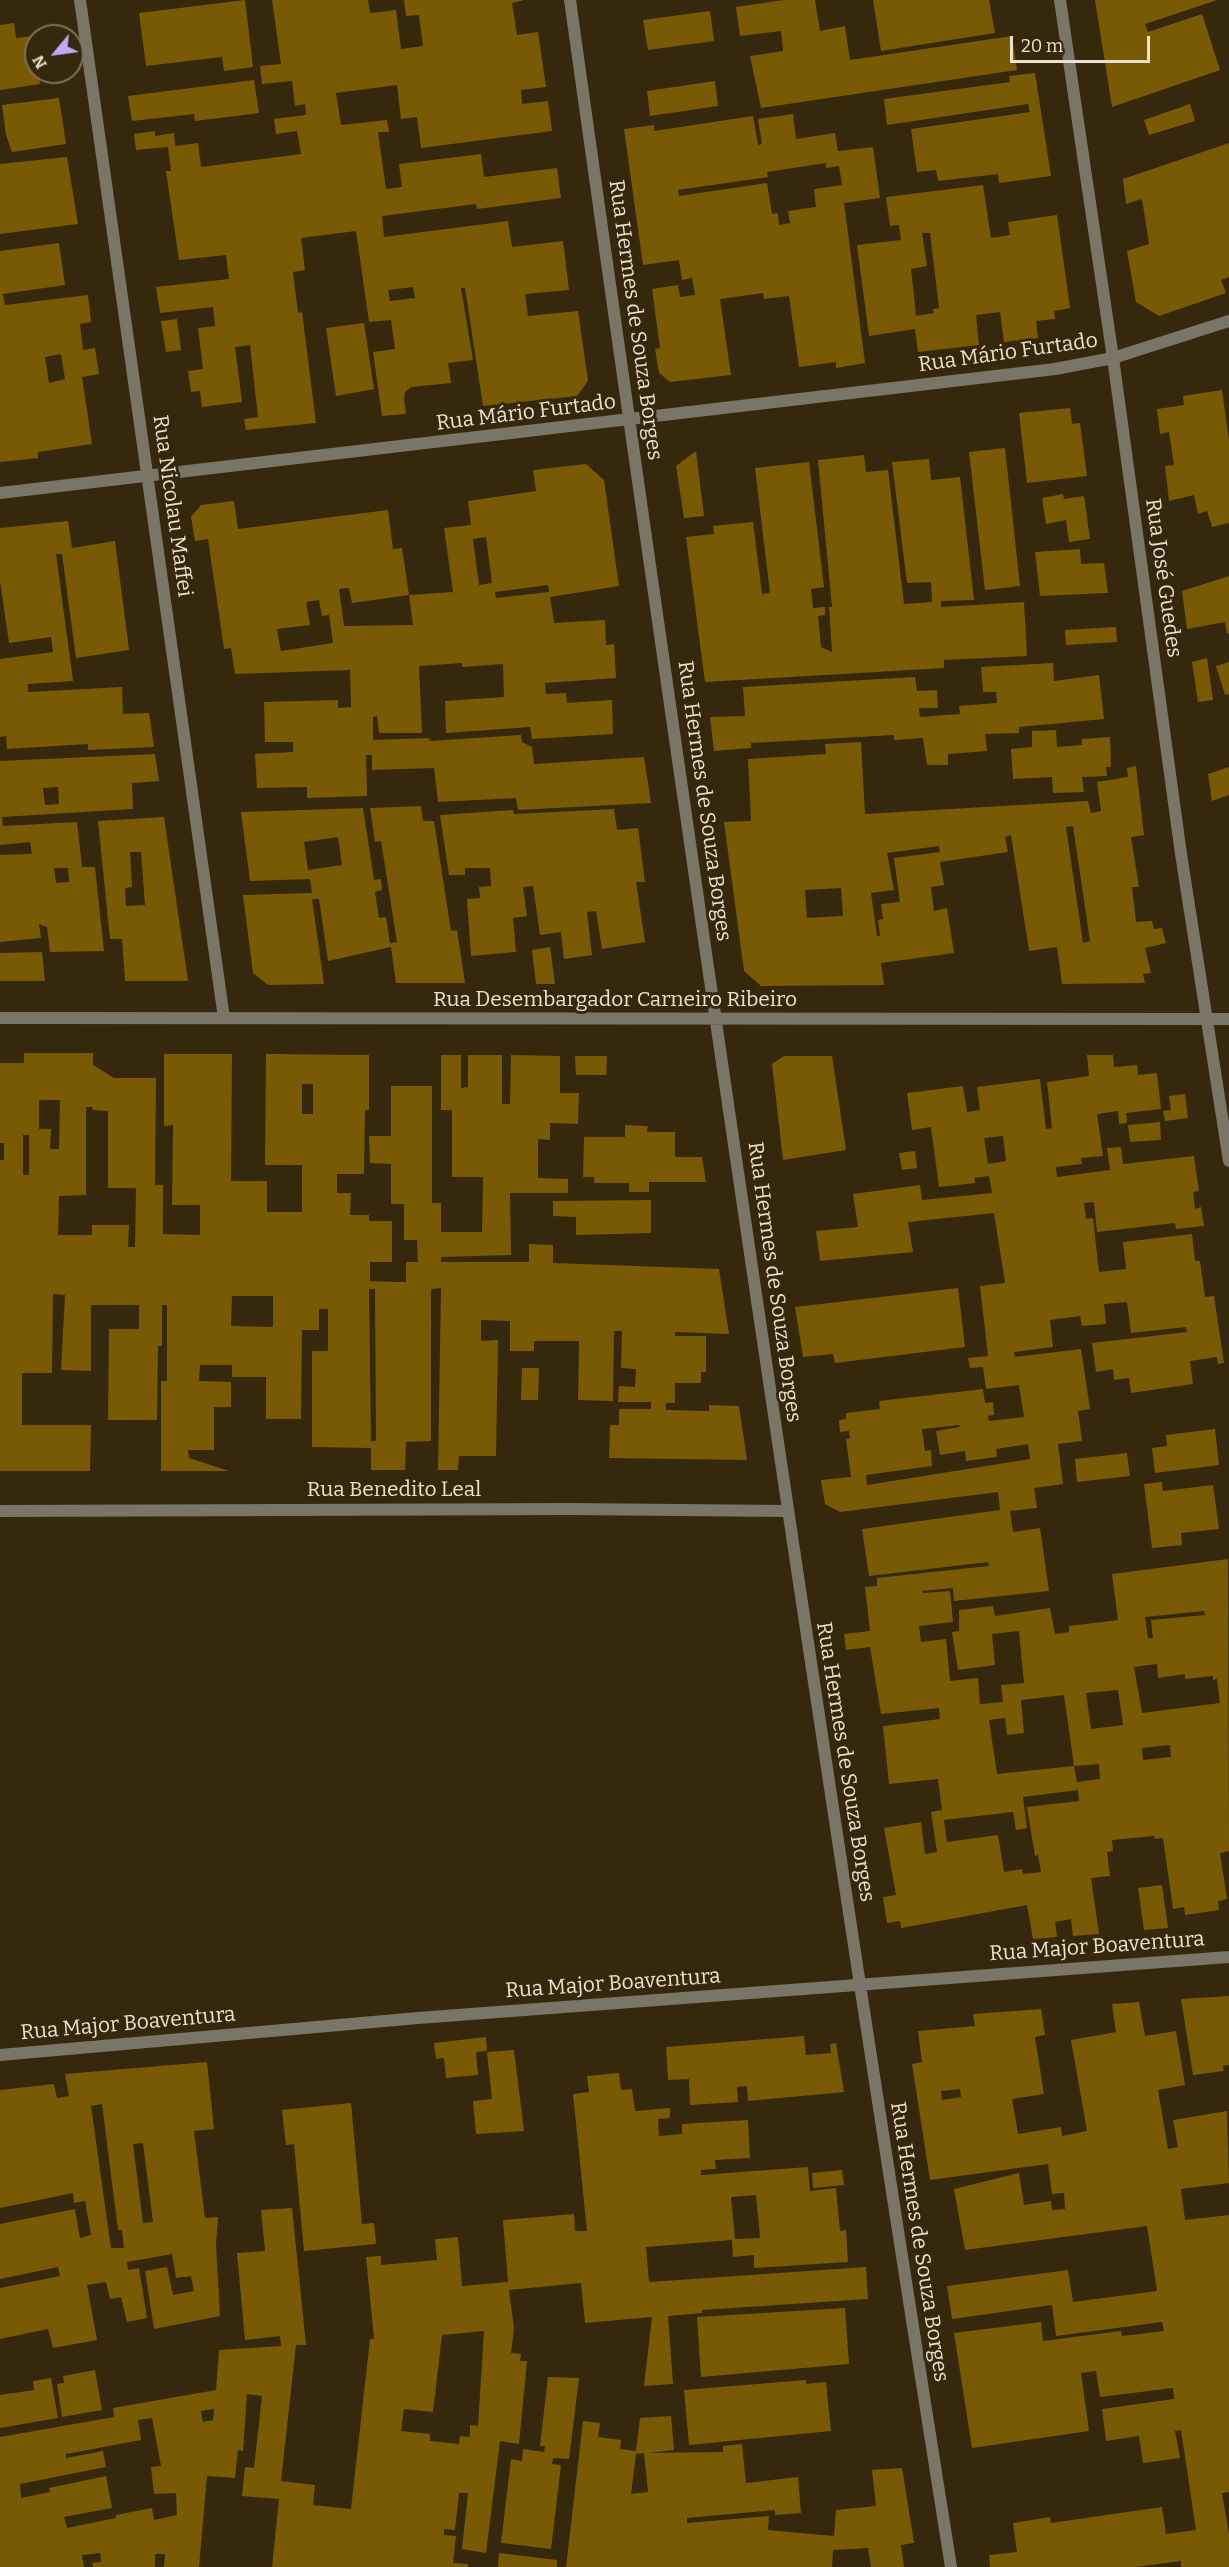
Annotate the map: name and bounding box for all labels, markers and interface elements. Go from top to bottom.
north arrow [24,24,84,84]
scale bar [1013,24,1152,62]
text: 20 m [1021,35,1063,57]
text: N [28,52,51,72]
street label: Rua Hermes de Souza Borges [603,178,667,462]
street label: Rua Mário Furtado [917,328,1099,378]
street label: Rua Mário Furtado [435,389,617,437]
street label: Rua Nicolau Maffei [147,413,197,599]
street label: Rua José Guedes [1139,497,1187,659]
street label: Rua Hermes de Souza Borges [672,659,736,943]
street label: Rua Desembargador Carneiro Ribeiro [433,987,797,1013]
street label: Rua Hermes de Souza Borges [742,1140,806,1424]
street label: Rua Benedito Leal [307,1477,481,1503]
street label: Rua Hermes de Souza Borges [810,1620,880,1904]
street label: Rua Major Boaventura [988,1927,1206,1967]
street label: Rua Major Boaventura [504,1964,722,2004]
street label: Rua Major Boaventura [19,2002,237,2046]
street label: Rua Hermes de Souza Borges [884,2100,954,2384]

